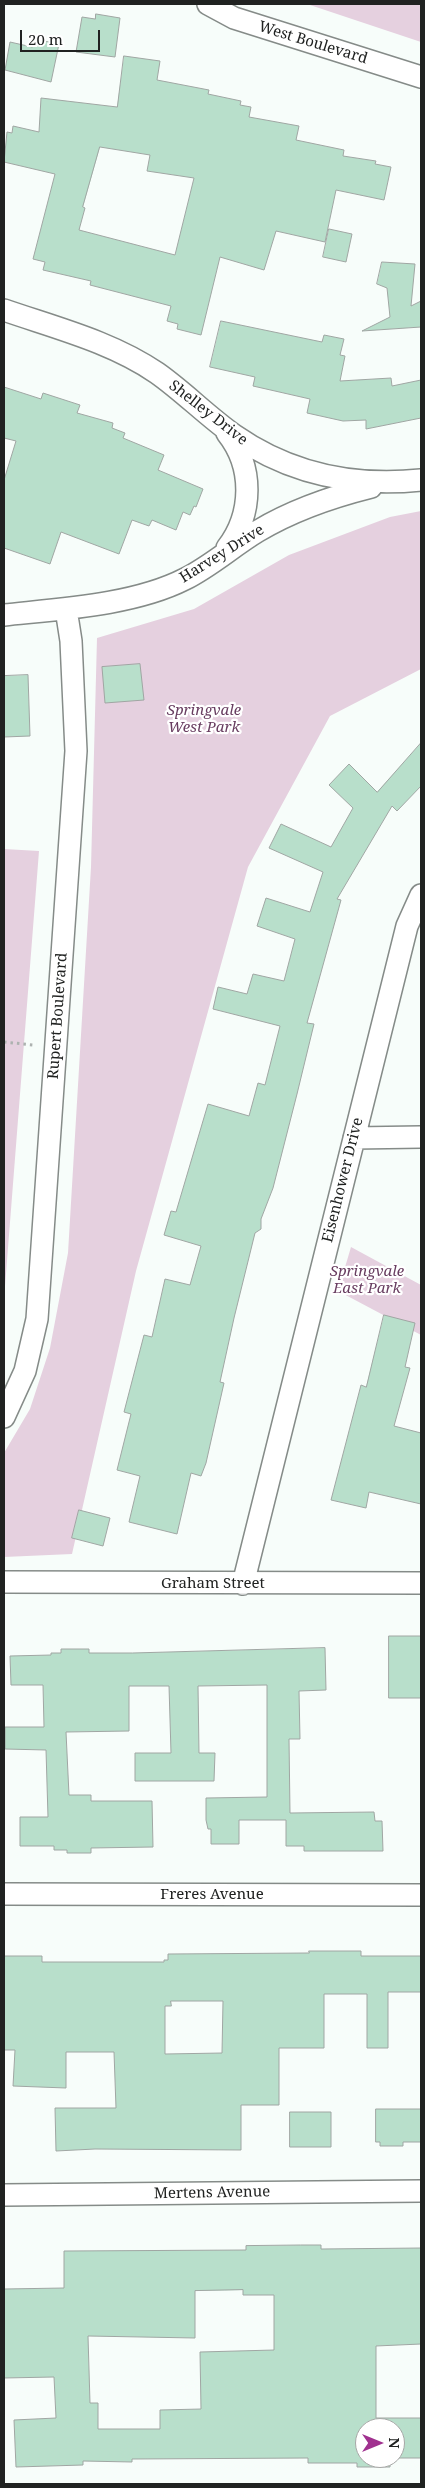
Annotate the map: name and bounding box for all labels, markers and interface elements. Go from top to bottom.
street label: West Boulevard [256,18,370,68]
scale bar [22,20,102,52]
text: 20 m [28,29,63,49]
street label: Shelley Drive [165,377,251,449]
street label: Harvey Drive [177,521,267,587]
park label: Springvale West Park [167,702,241,737]
street label: Rupert Boulevard [45,952,71,1080]
street label: Eisenhower Drive [319,1116,367,1244]
park label: Springvale East Park [330,1263,404,1298]
street label: Graham Street [161,1575,265,1593]
street label: Freres Avenue [160,1886,264,1904]
street label: Mertens Avenue [154,2183,270,2203]
north arrow [355,2418,405,2468]
text: N [385,2437,404,2449]

